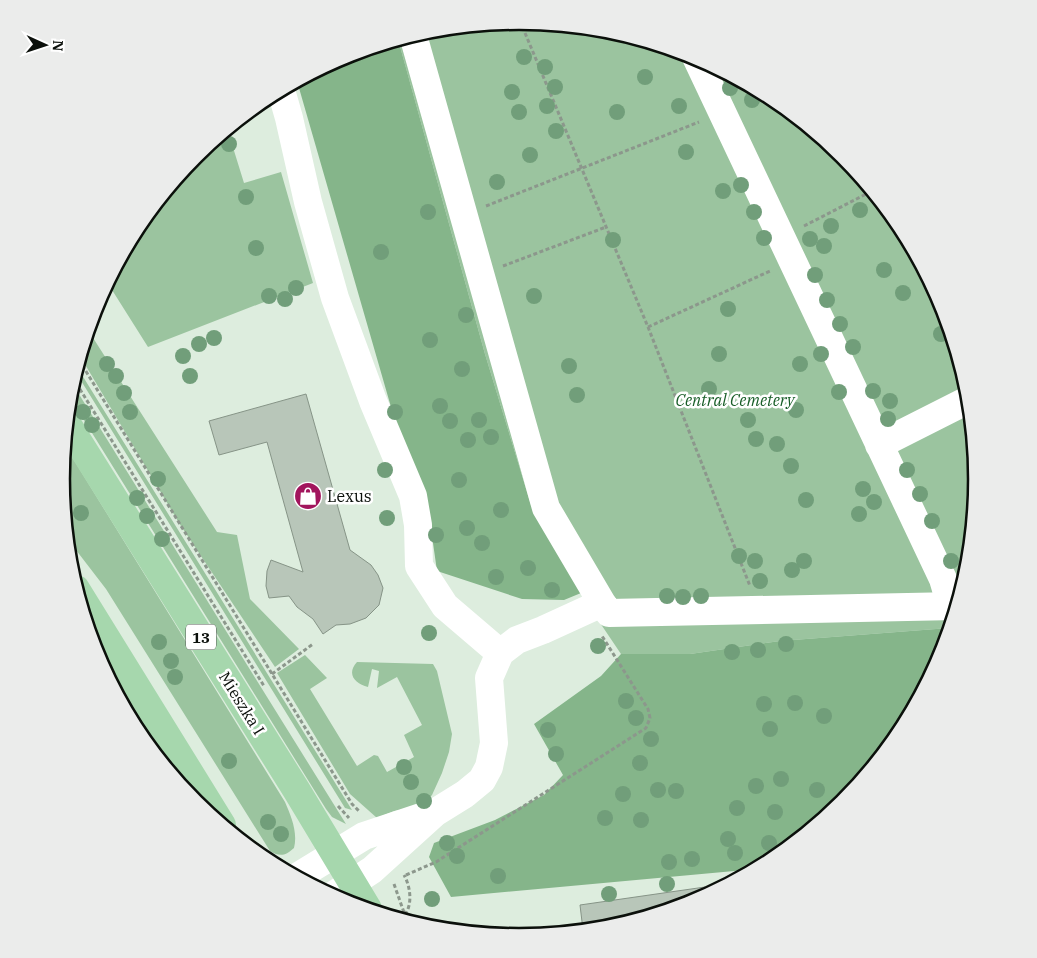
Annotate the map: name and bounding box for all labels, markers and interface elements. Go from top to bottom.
north arrow [20,20,70,70]
text: N [49,40,67,52]
park label: Central Cemetery [676,390,796,410]
shop icon: Lexus [293,481,323,511]
place label: Lexus [327,486,372,506]
road number: 13 [186,624,216,650]
street label: Mieszka I [215,668,269,738]

